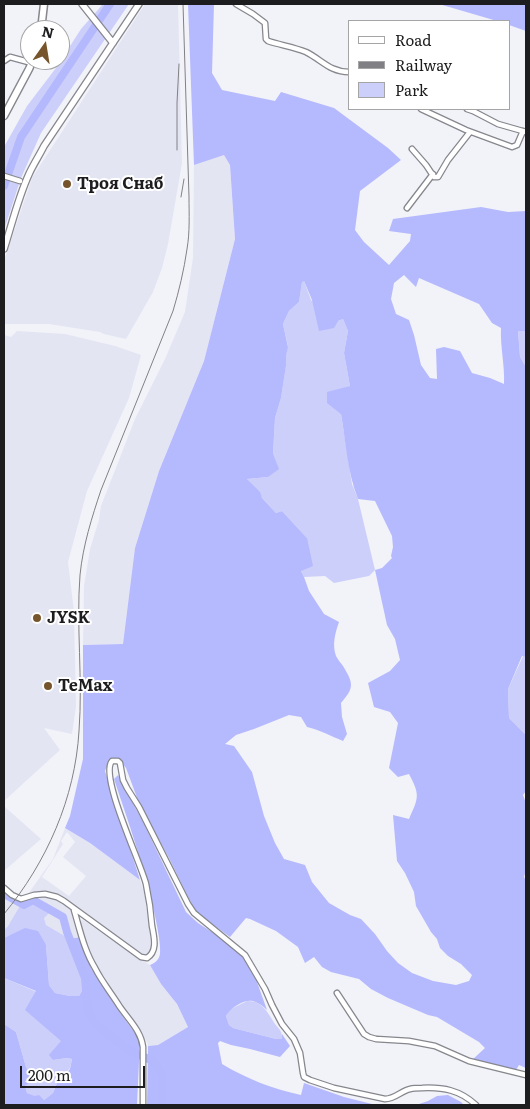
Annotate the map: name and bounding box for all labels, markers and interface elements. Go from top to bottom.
north arrow [20,20,70,70]
text: N [40,20,56,42]
legend [348,20,510,110]
text: Road [395,28,431,51]
text: Railway [395,53,452,76]
text: Park [395,78,428,101]
place label: Троя Снаб [77,174,163,194]
marker: Троя Снаб [61,178,73,190]
place label: JYSK [47,608,90,628]
marker: JYSK [31,612,43,624]
place label: ТеМах [58,676,112,696]
marker: ТеМах [42,680,54,692]
scale bar [22,1056,148,1088]
text: 200 m [28,1063,71,1086]

